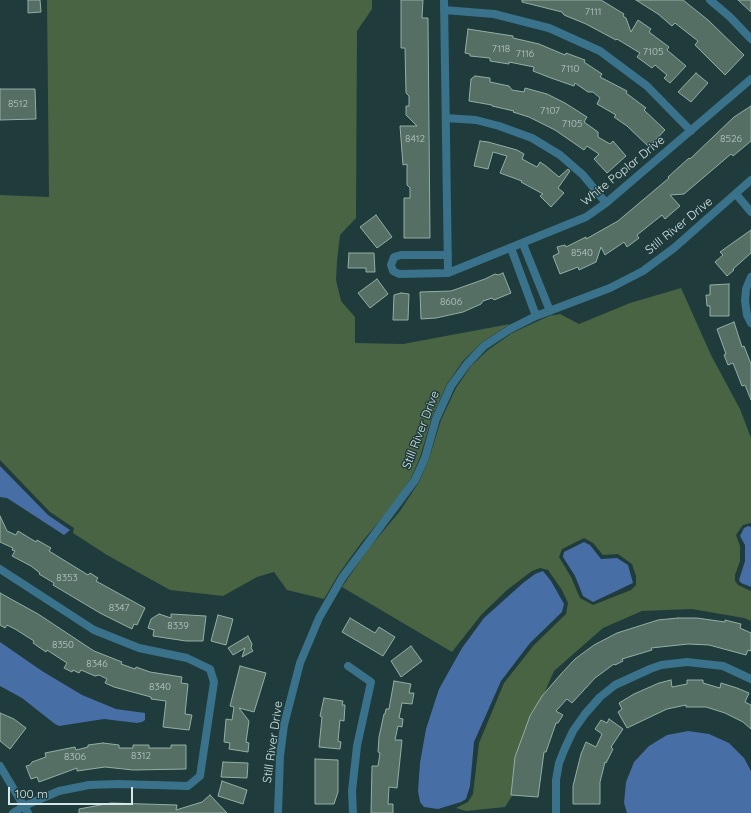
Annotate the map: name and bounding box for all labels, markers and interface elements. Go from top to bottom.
house number: 7111 [585,6,601,18]
house number: 7118 [492,43,510,55]
house number: 7105 [643,46,663,58]
house number: 7116 [516,48,534,60]
house number: 7110 [561,63,579,75]
house number: 8512 [8,98,28,110]
house number: 7107 [540,105,560,117]
house number: 7105 [562,118,582,130]
house number: 8412 [405,133,425,145]
street label: White Poplar Drive [578,133,668,209]
house number: 8526 [720,133,742,145]
street label: Still River Drive [642,194,716,258]
house number: 8540 [571,247,593,259]
house number: 8606 [440,296,462,308]
street label: Still River Drive [399,389,443,471]
house number: 8353 [56,572,78,584]
house number: 8347 [109,602,129,614]
house number: 8339 [167,620,189,632]
house number: 8350 [52,639,74,651]
house number: 8346 [86,658,108,670]
house number: 8340 [149,681,171,693]
street label: Still River Drive [260,700,286,784]
house number: 8312 [131,750,151,762]
house number: 8306 [64,751,86,763]
scale bar [10,779,135,805]
text: 100 m [15,786,48,801]

